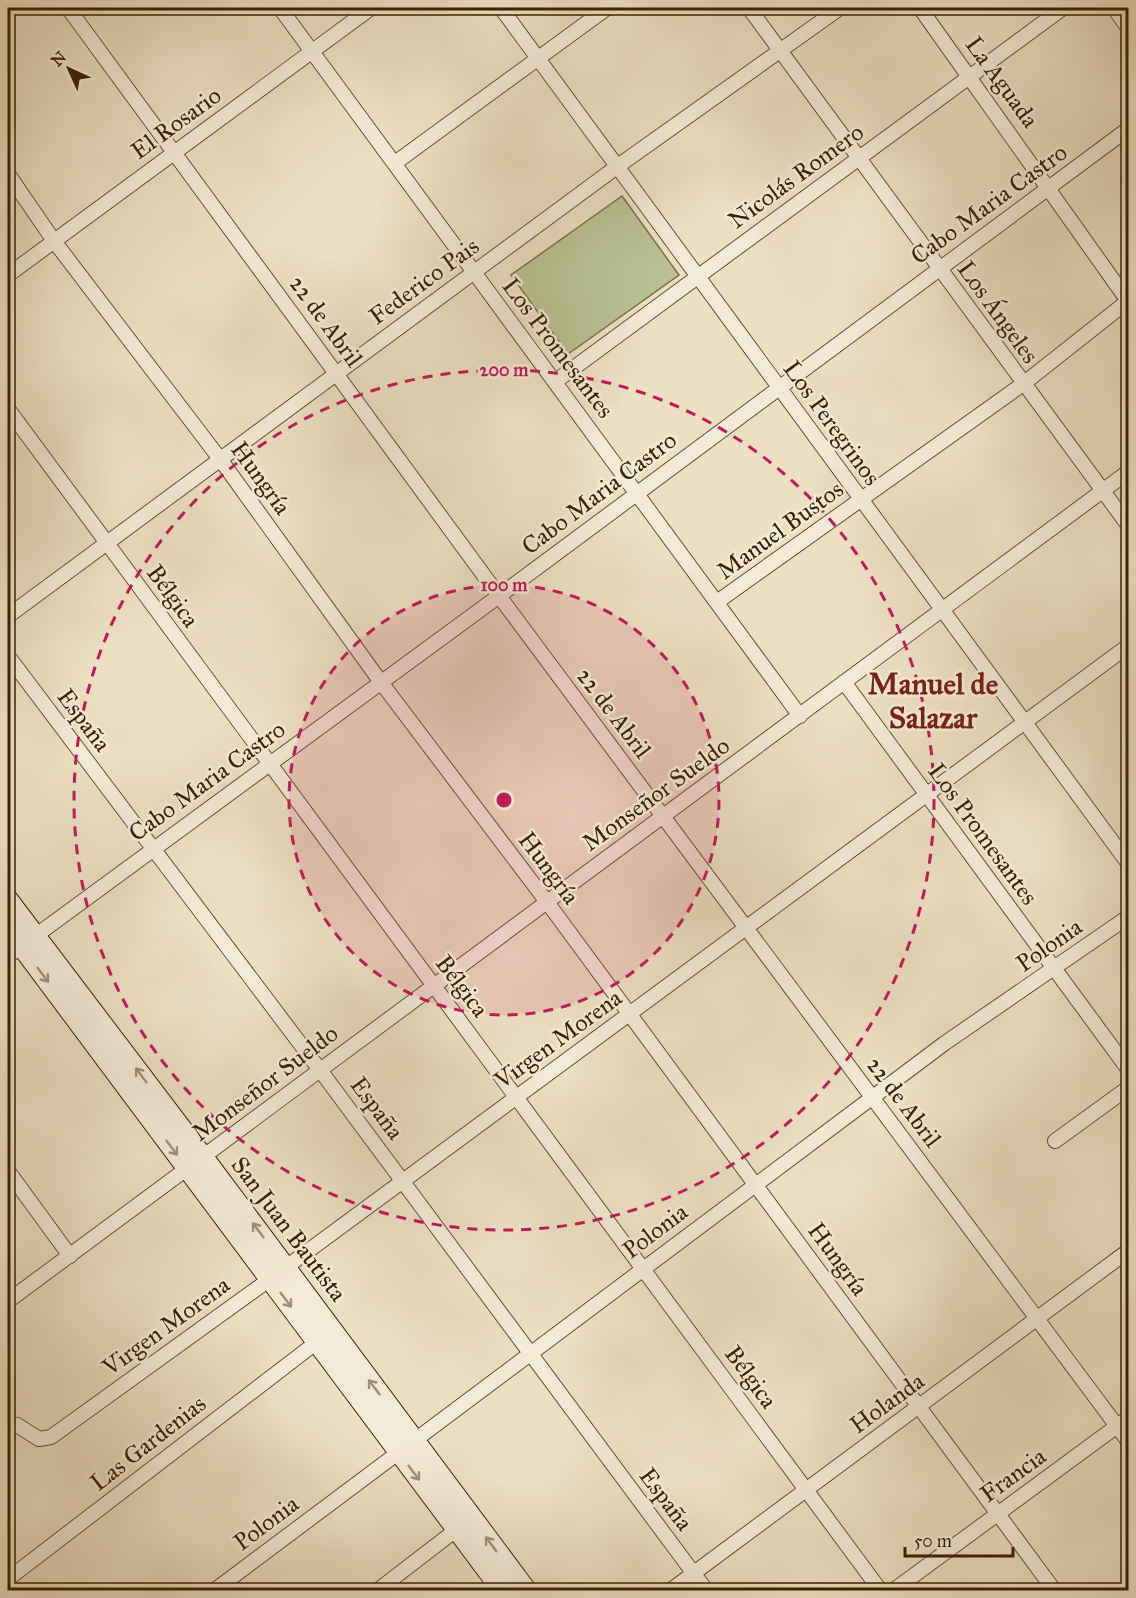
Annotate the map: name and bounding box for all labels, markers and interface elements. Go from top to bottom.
street label: La Aguada [959,30,1046,134]
north arrow [39,39,99,99]
text: N [47,47,71,70]
street label: El Rosario [125,80,227,166]
street label: Nicolás Romero [723,117,869,235]
street label: Cabo Maria Castro [905,137,1073,271]
street label: Federico Pais [363,231,485,331]
street label: Los Ángeles [951,255,1045,369]
street label: 22 de Abril [283,269,370,373]
street label: Los Promesantes [496,272,620,424]
street label: Los Peregrinos [777,355,887,491]
text: 200 m [480,359,529,381]
street label: Cabo Maria Castro [516,425,682,561]
street label: Hungría [224,436,298,521]
street label: Manuel Bustos [711,474,849,586]
street label: Bélgica [140,559,206,634]
text: 100 m [481,574,528,596]
street label: 22 de Abril [570,662,658,765]
district label: Manuel de Salazar [868,666,999,736]
street label: España [51,683,118,758]
street label: Cabo Maria Castro [123,714,291,848]
street label: Monseñor Sueldo [576,730,736,858]
street label: Los Promesantes [922,757,1044,911]
centre of rings [494,790,514,810]
street label: Hungría [512,826,587,911]
street label: Polonia [1010,911,1089,978]
street label: Bélgica [429,949,496,1024]
one-way arrow [36,966,49,982]
street label: Virgen Morena [488,982,628,1096]
street label: Monseñor Sueldo [186,1018,344,1148]
street label: 22 de Abril [860,1051,948,1154]
one-way arrow [134,1067,147,1083]
street label: España [344,1071,411,1146]
one-way arrow [166,1139,179,1155]
street label: San Juan Bautista [225,1151,354,1308]
street label: Polonia [617,1196,694,1265]
street label: Hungría [801,1217,875,1302]
one-way arrow [252,1223,264,1239]
street label: Virgen Morena [96,1269,236,1383]
one-way arrow [279,1291,292,1307]
street label: Bélgica [718,1340,784,1415]
street label: Holanda [844,1366,931,1440]
one-way arrow [368,1379,381,1395]
street label: Las Gardenias [84,1388,212,1498]
street label: Francia [974,1441,1052,1509]
street label: España [633,1462,700,1537]
one-way arrow [408,1464,421,1480]
street label: Polonia [228,1488,305,1557]
scale bar [905,1520,1013,1558]
text: 50 m [914,1530,952,1552]
one-way arrow [484,1536,497,1552]

